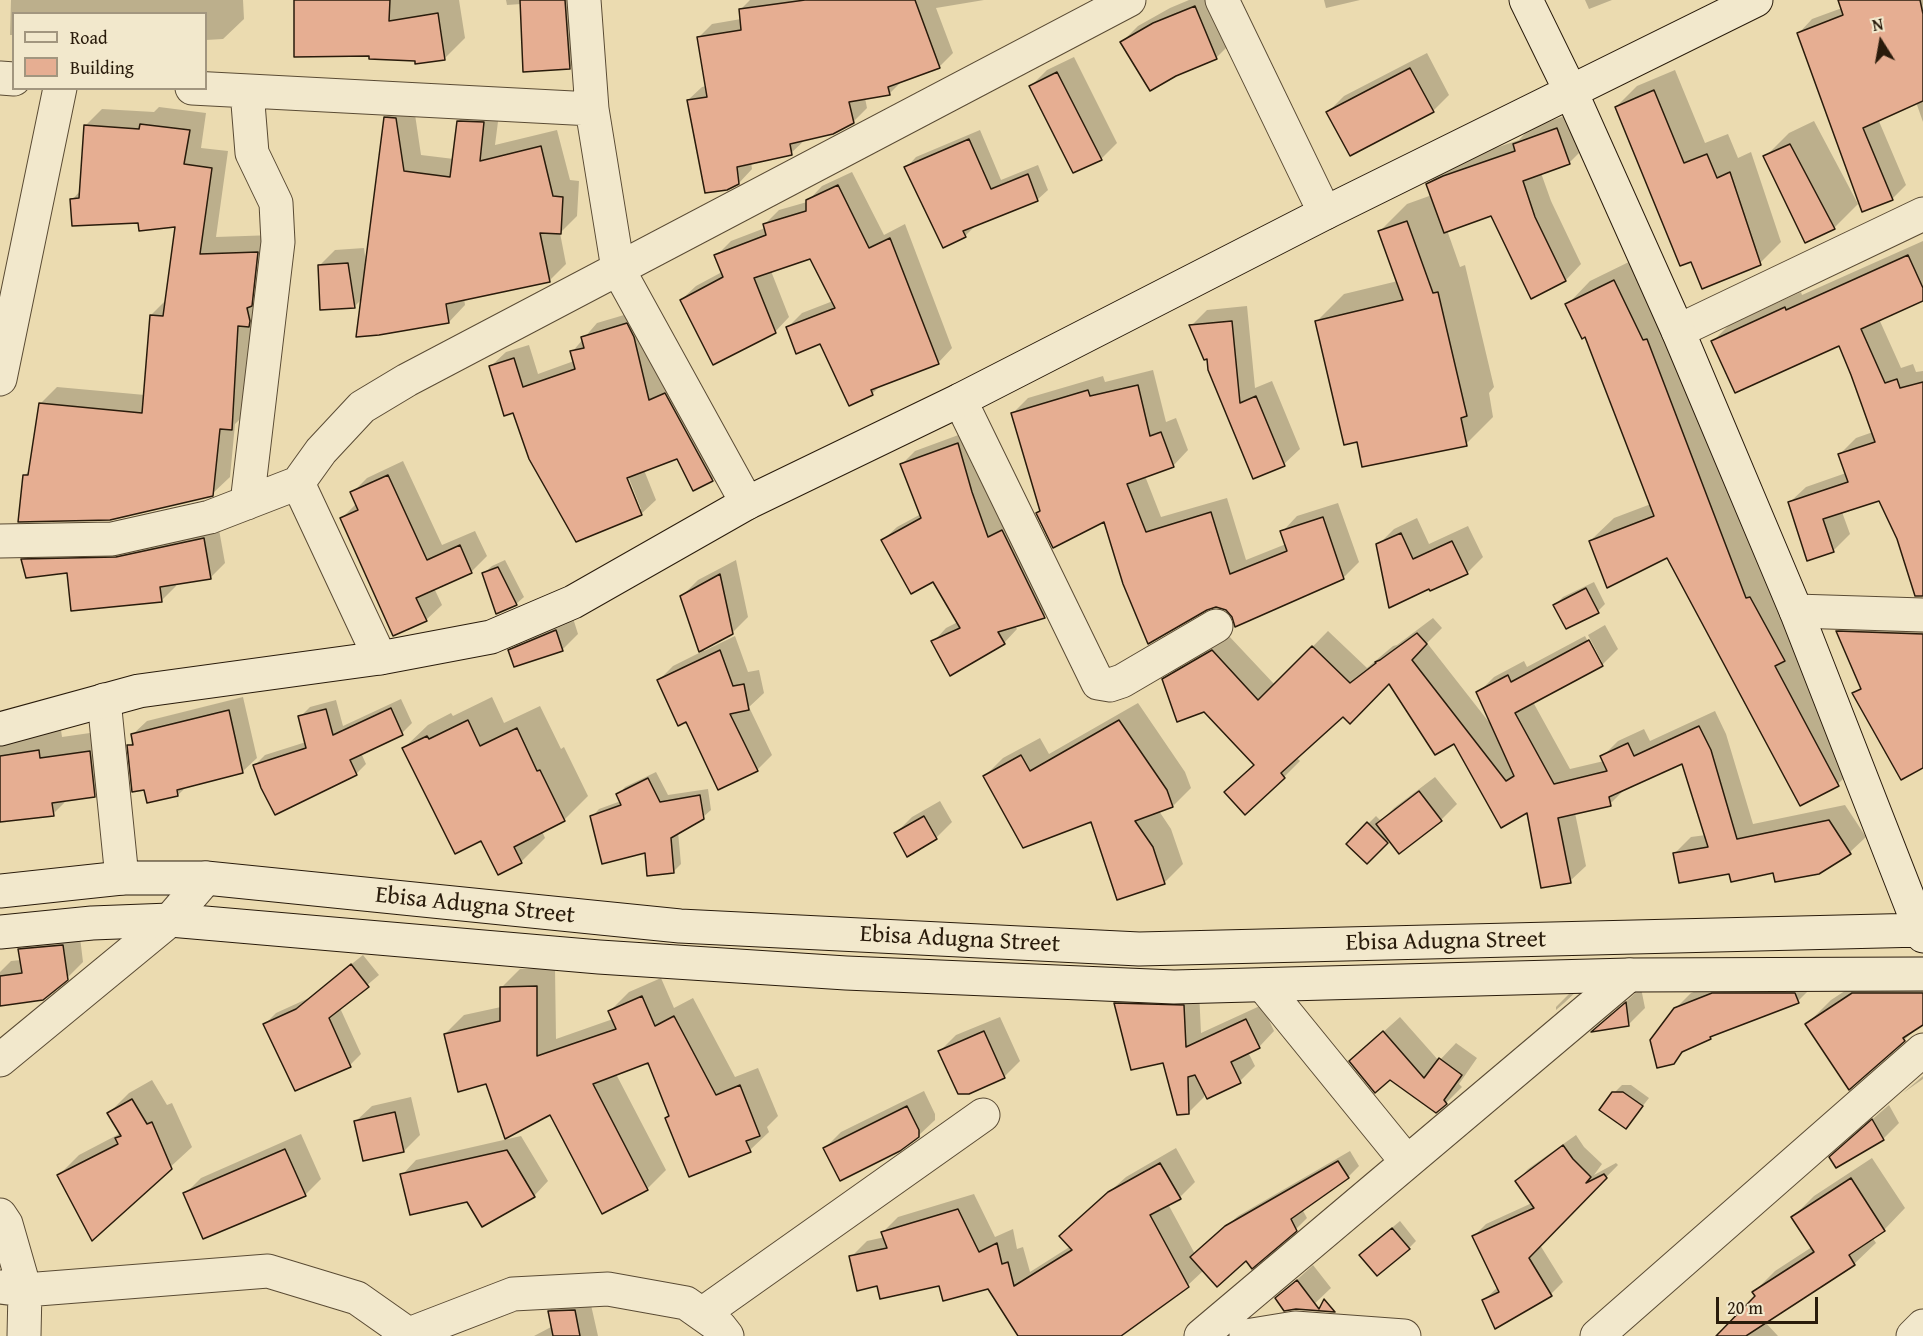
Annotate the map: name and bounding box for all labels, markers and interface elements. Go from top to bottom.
legend [12,12,207,90]
north arrow [1851,12,1911,72]
text: N [1870,12,1885,37]
text: Road [70,24,108,51]
text: Building [70,54,134,81]
street label: Ebisa Adugna Street [374,881,576,931]
street label: Ebisa Adugna Street [859,920,1061,960]
street label: Ebisa Adugna Street [1345,926,1547,958]
scale bar [1719,1285,1821,1323]
text: 20 m [1727,1294,1763,1321]

